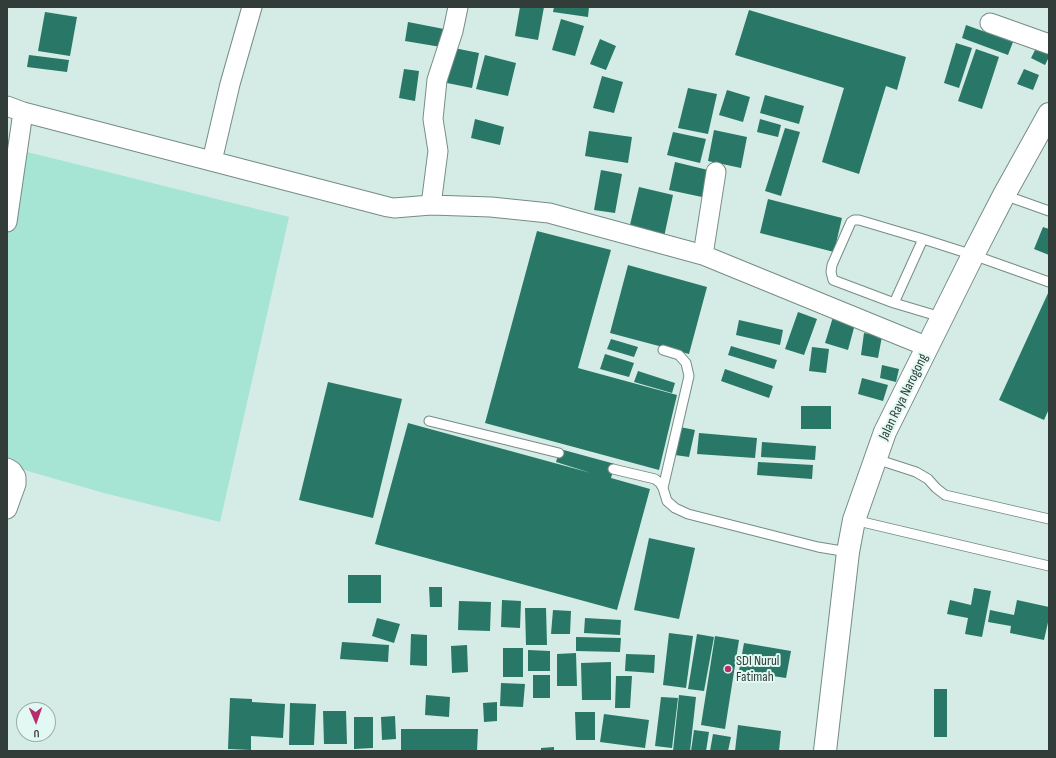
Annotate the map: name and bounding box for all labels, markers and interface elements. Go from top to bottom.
street label: Jalan Raya Narogong [876,351,932,443]
place label: SDI Nurul Fatimah [736,653,779,686]
marker: SDI Nurul Fatimah [723,664,733,674]
north arrow [16,702,56,742]
text: U [33,727,40,740]

